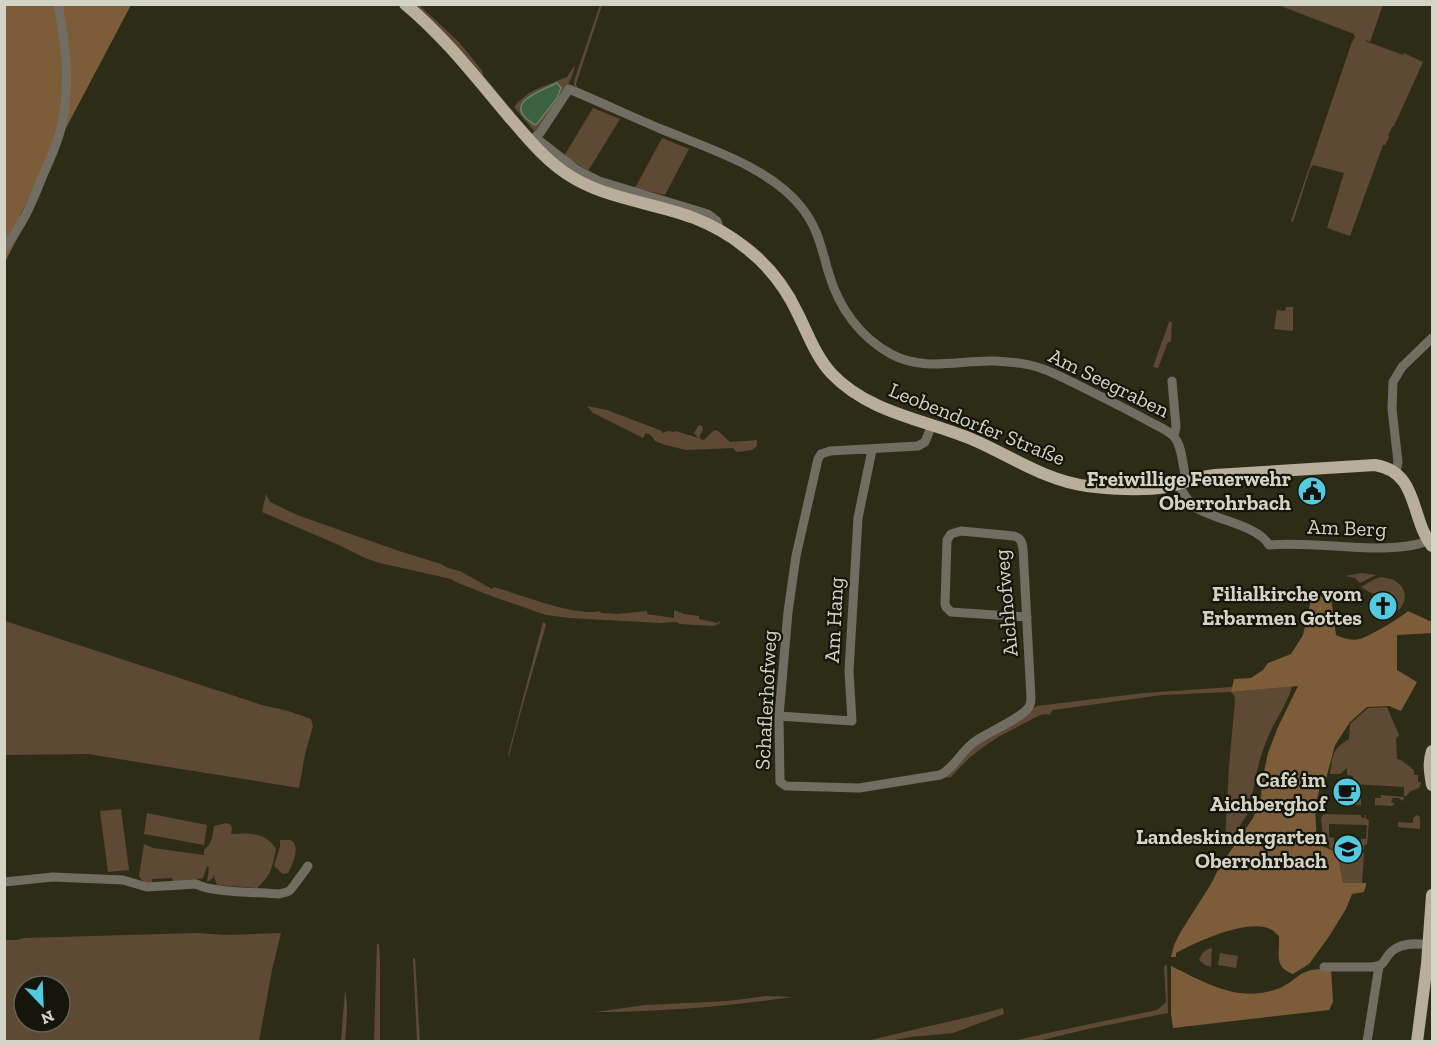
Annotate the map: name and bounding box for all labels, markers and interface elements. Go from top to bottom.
street label: Am Seegraben [1045,343,1174,423]
street label: Leobendorfer Straße [886,377,1069,470]
place label: Freiwillige Feuerwehr Oberrohrbach [1086,466,1291,515]
public building icon: Freiwillige Feuerwehr Oberrohrbach [1296,475,1328,507]
street label: Am Berg [1307,514,1388,541]
street label: Aichhofweg [988,548,1023,658]
street label: Am Hang [819,576,848,663]
place label: Filialkirche vom Erbarmen Gottes [1202,581,1363,630]
church icon: Filialkirche vom Erbarmen Gottes [1367,590,1399,622]
street label: Schaflerhofweg [749,629,782,770]
place label: Café im Aichberghof [1210,767,1328,816]
cafe icon: Café im Aichberghof [1331,776,1363,808]
place label: Landeskindergarten Oberrohrbach [1136,824,1328,873]
school or university icon: Landeskindergarten Oberrohrbach [1332,833,1364,865]
north arrow [12,974,72,1034]
text: N [38,1006,57,1028]

